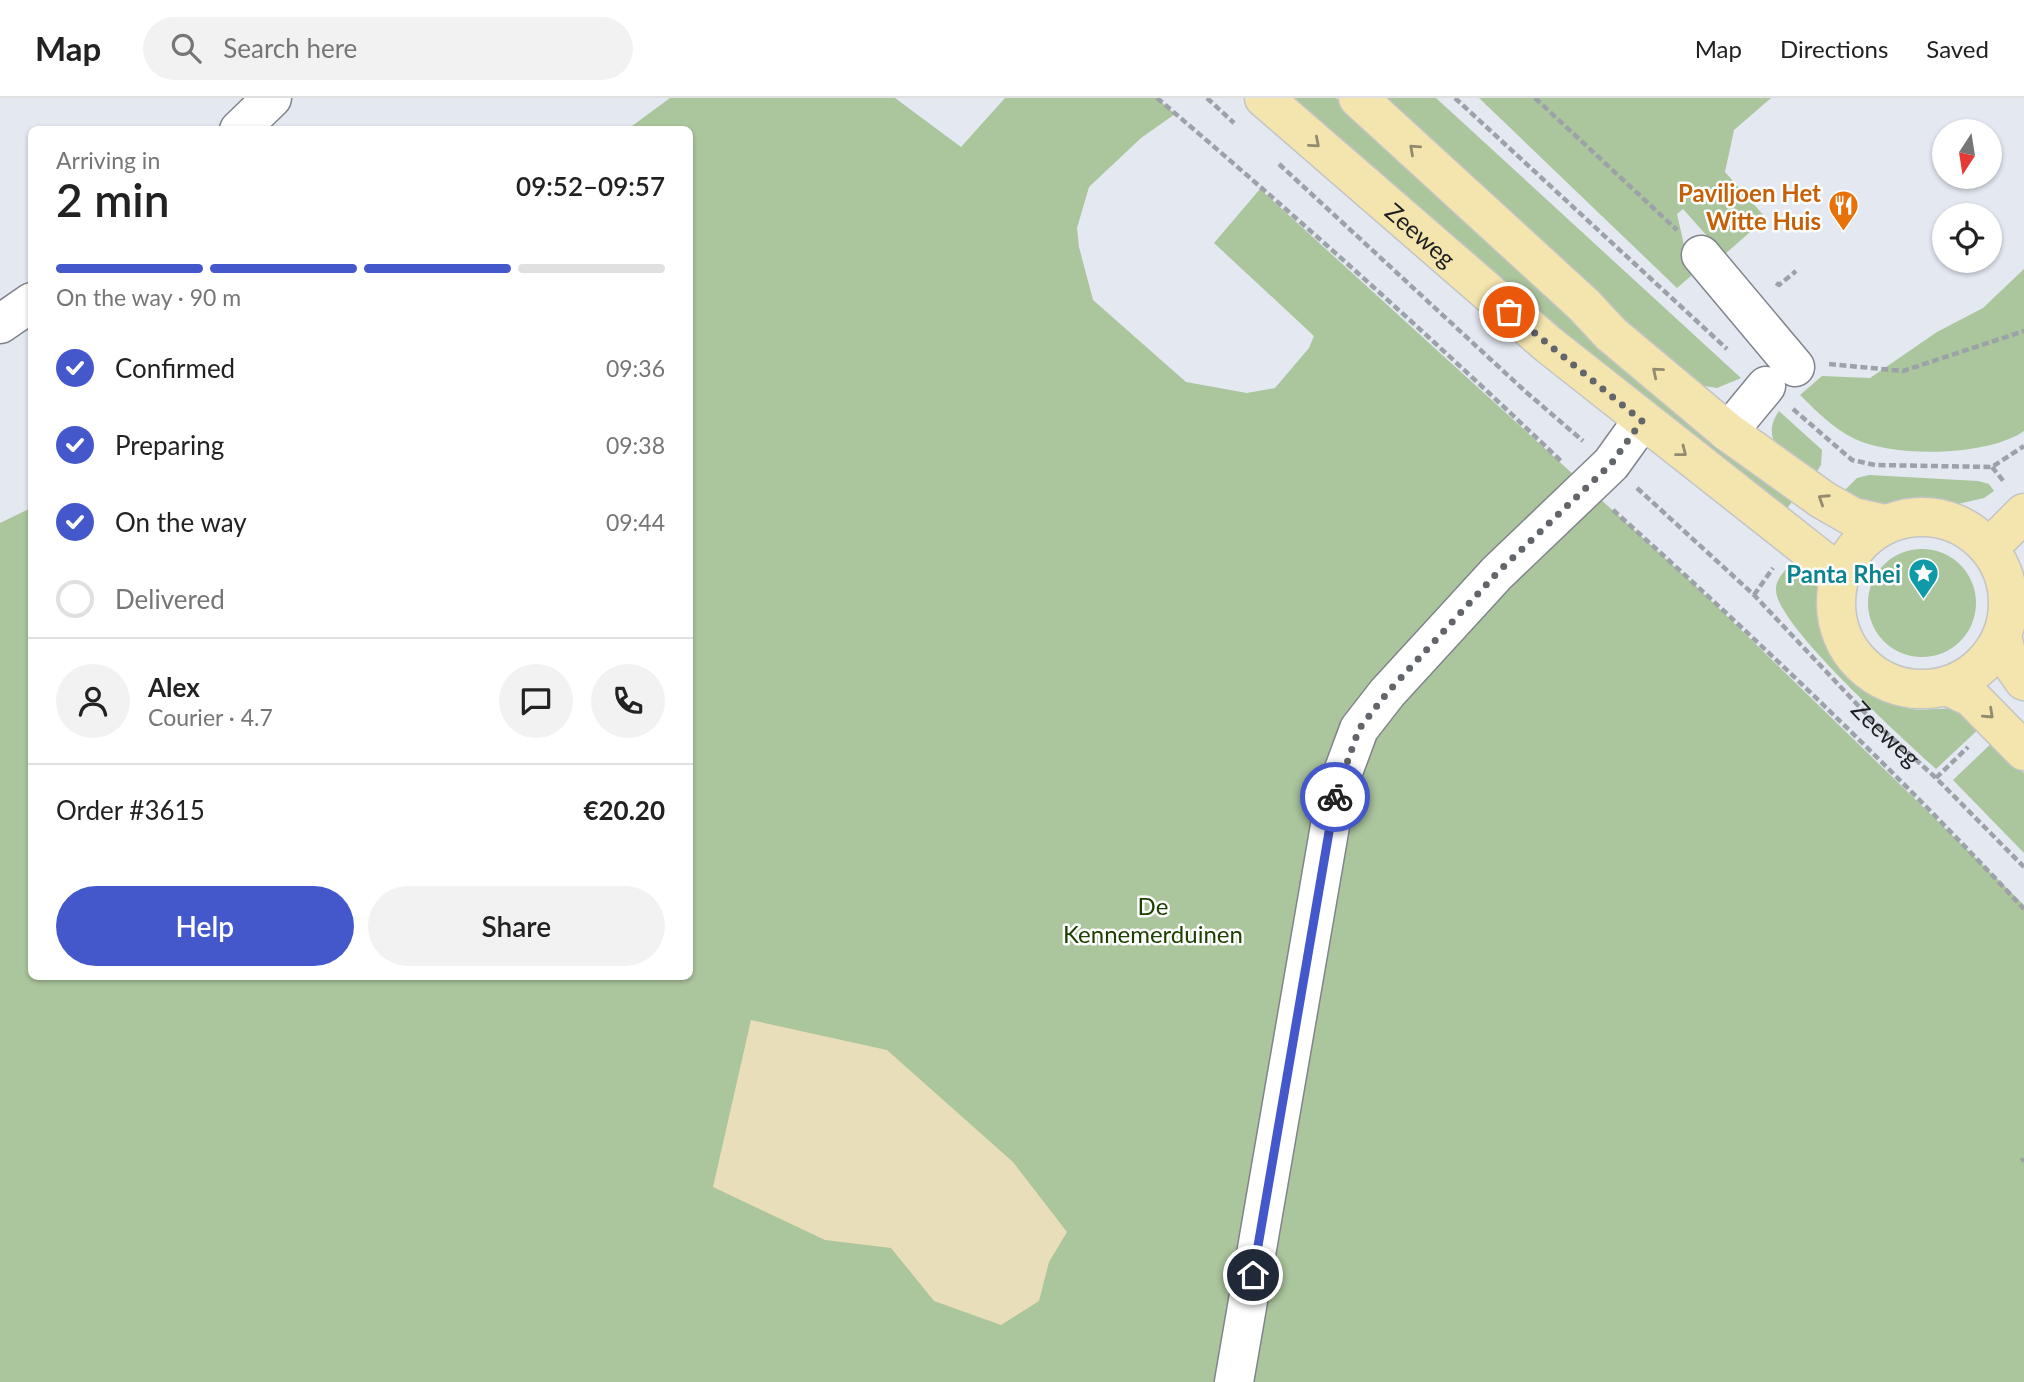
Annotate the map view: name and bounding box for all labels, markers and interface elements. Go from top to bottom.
search box [143,17,633,80]
text: Map [35,28,101,68]
icon: search [167,29,205,67]
text: Search here [223,32,357,64]
text: Map [1695,34,1742,63]
text: Directions [1780,34,1888,63]
text: Saved [1926,34,1989,63]
north arrow [1932,119,2002,189]
map controls [1932,119,2002,273]
one-way arrow [1307,135,1320,147]
one-way arrow [1409,145,1422,158]
text: Arriving in [56,146,160,174]
text: 09:52–09:57 [516,170,665,202]
text: 2 min [56,172,170,227]
place label: Paviljoen Het Witte Huis [1678,178,1821,235]
restaurant icon: Paviljoen Het Witte Huis [1827,189,1861,233]
street label: Zeeweg [1380,196,1462,272]
button: locate [1932,203,2002,273]
pin [1479,282,1539,342]
text: On the way · 90 m [56,283,241,311]
icon: bag [1490,293,1528,331]
icon: check [56,349,94,387]
text: Confirmed [115,352,235,384]
text: 09:36 [606,354,665,382]
one-way arrow [1652,368,1664,381]
icon: check [56,426,94,464]
text: Preparing [115,429,224,461]
text: 09:38 [606,431,665,459]
one-way arrow [1675,443,1687,456]
one-way arrow [1817,495,1830,508]
icon: check [56,503,94,541]
text: On the way [115,506,247,538]
text: 09:44 [606,508,665,536]
place icon: Panta Rhei [1907,556,1941,600]
place label: Panta Rhei [1786,559,1901,588]
text: Delivered [115,583,225,615]
button: person [56,664,130,738]
button: chat [499,664,573,738]
button: phone [591,664,665,738]
text: Alex [148,671,200,703]
street label: Zeeweg [1846,694,1927,772]
text: Courier · 4.7 [148,703,273,731]
one-way arrow [1981,705,1994,718]
courier [1300,762,1370,832]
icon: bike [1316,778,1354,816]
text: Order #3615 [56,794,205,826]
text: €20.20 [583,794,665,826]
button: Help [56,886,354,966]
button: Share [368,886,665,966]
park label: De Kennemerduinen [1063,891,1243,948]
pin [1223,1245,1283,1305]
icon: home [1234,1256,1272,1294]

